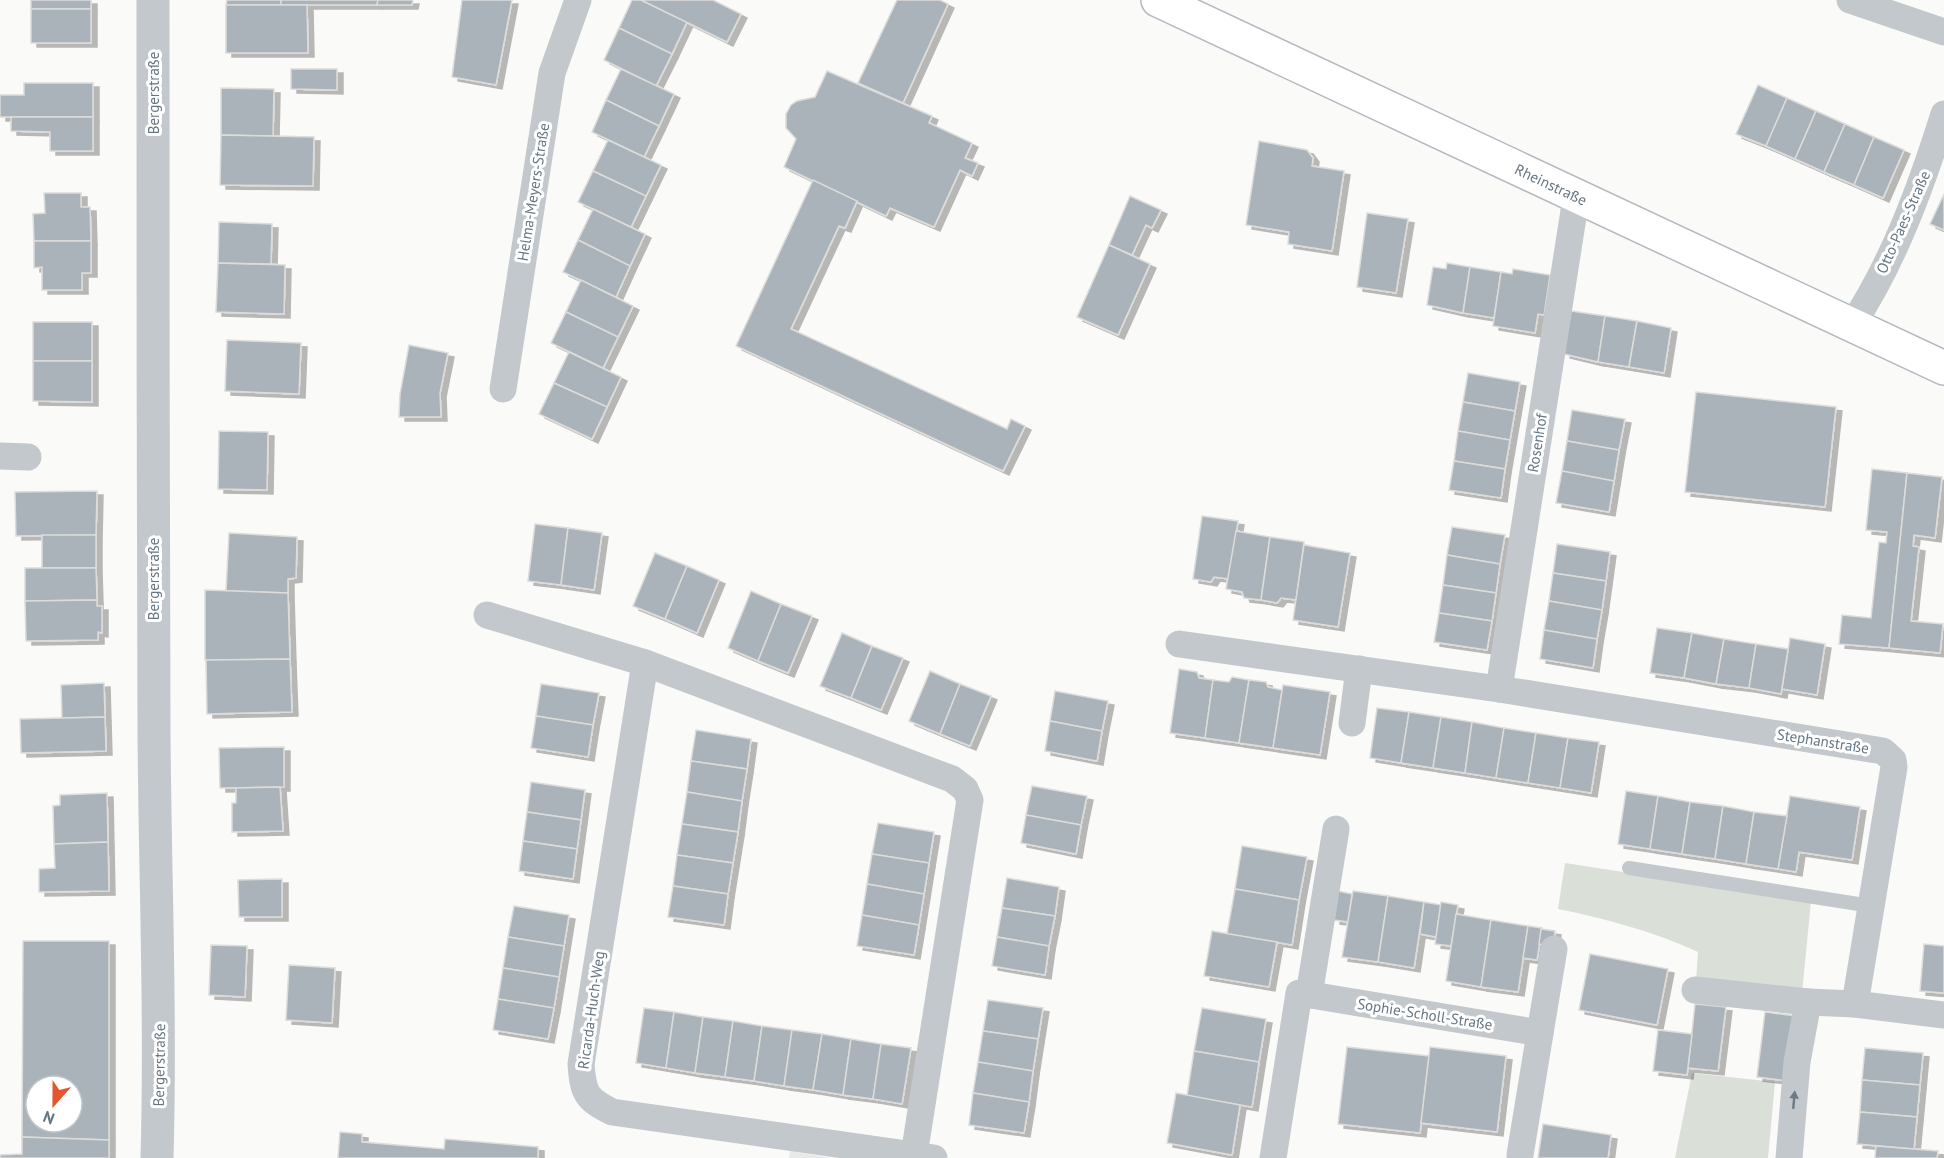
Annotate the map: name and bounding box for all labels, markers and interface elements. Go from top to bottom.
street label: Bergerstraße [144,52,163,134]
street label: Helma-Meyers-Straße [513,122,553,262]
street label: Rheinstraße [1512,159,1590,209]
street label: Otto-Paes-Straße [1872,168,1934,276]
street label: Rosenhof [1523,411,1551,474]
street label: Bergerstraße [144,538,163,620]
street label: Stephanstraße [1776,724,1870,758]
street label: Ricarda-Huch-Weg [573,950,609,1070]
street label: Sophie-Scholl-Straße [1356,994,1494,1034]
street label: Bergerstraße [149,1023,169,1107]
north arrow [24,1074,84,1134]
one-way arrow [1789,1090,1799,1109]
text: N [40,1107,57,1129]

